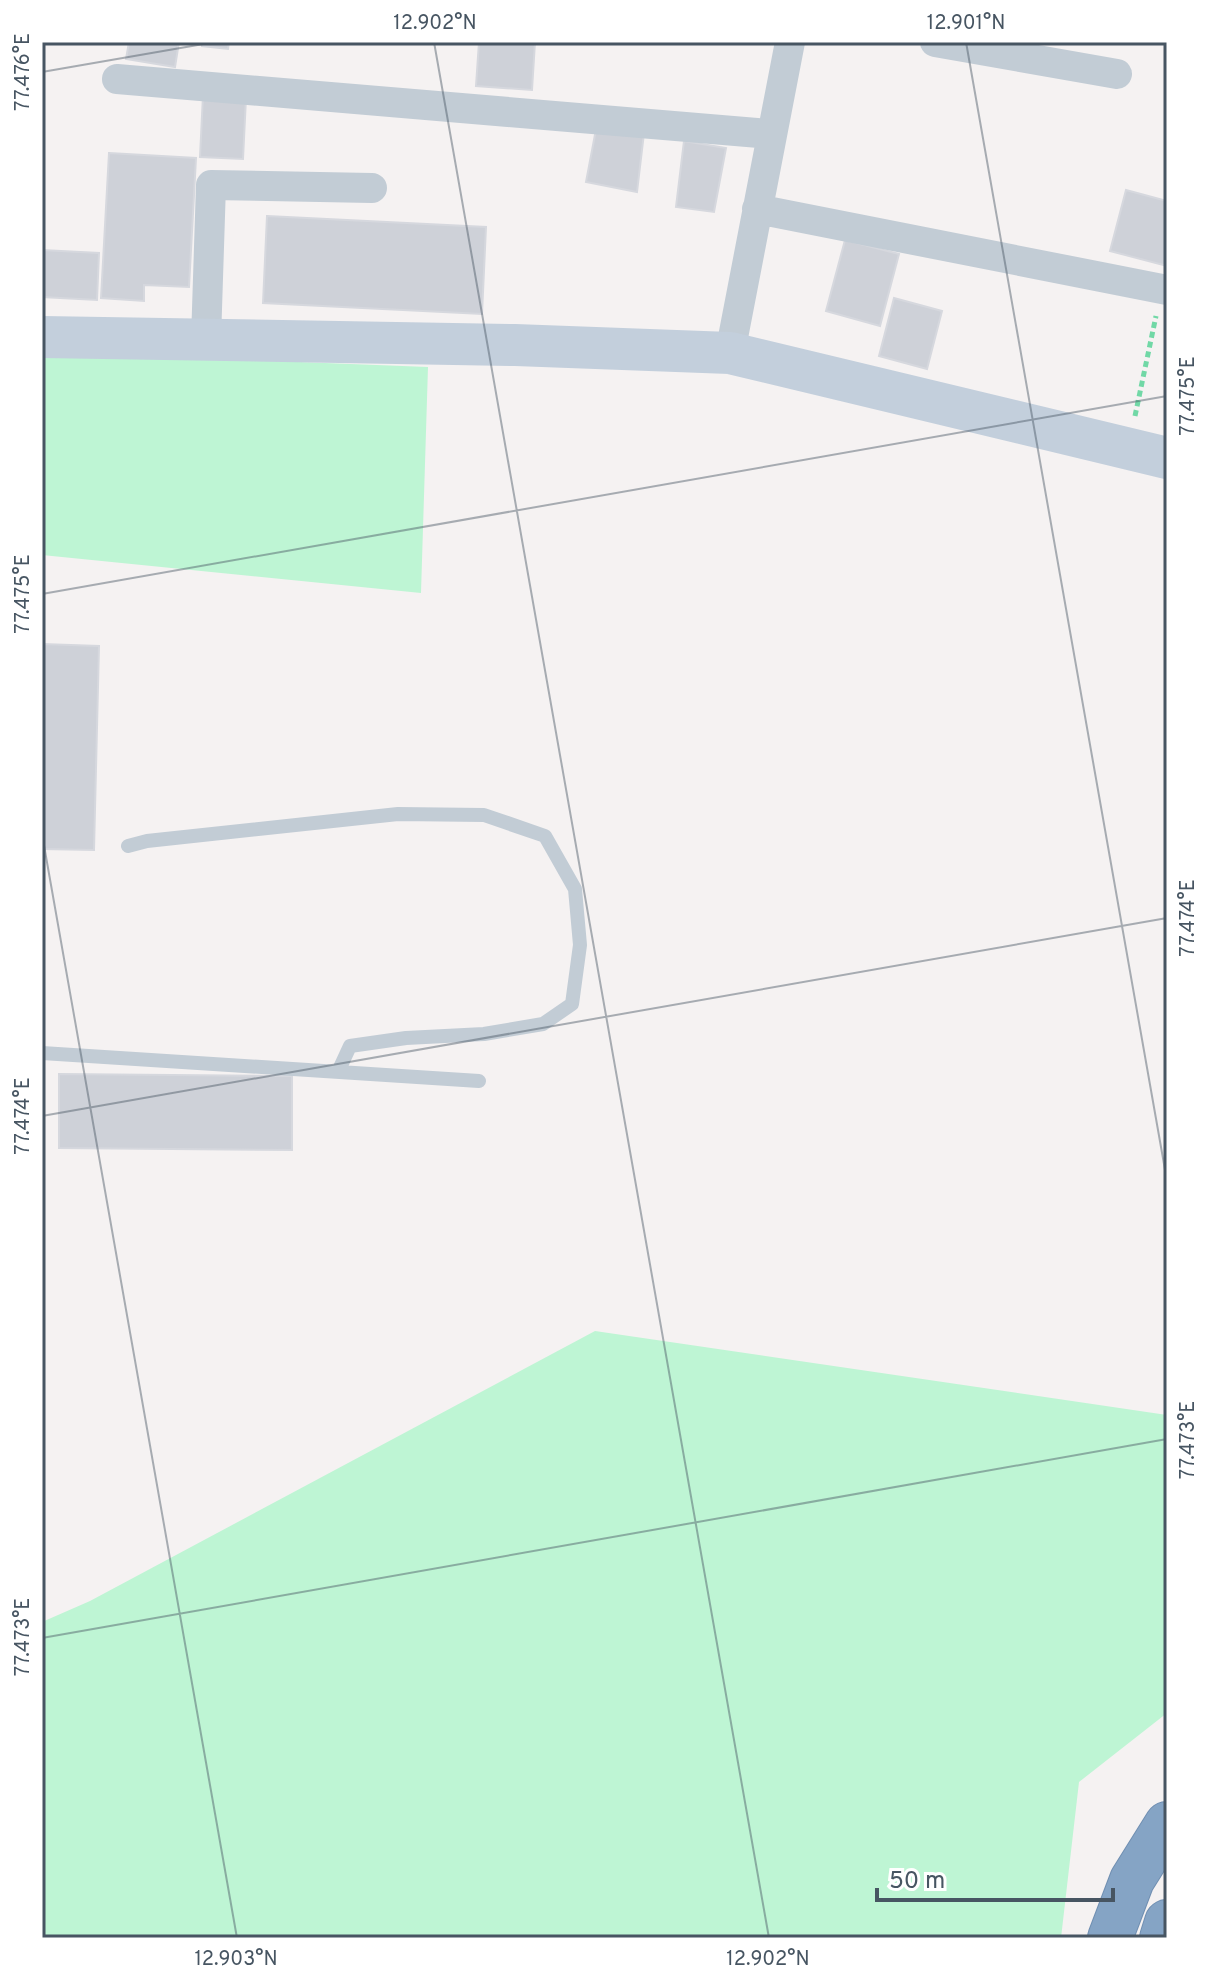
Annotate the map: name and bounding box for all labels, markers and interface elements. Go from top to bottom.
text: 12.902°N [393,11,477,37]
text: 12.901°N [927,11,1005,37]
text: 77.476°E [11,33,37,111]
text: 77.475°E [1176,356,1202,436]
text: 77.475°E [11,554,37,634]
text: 77.474°E [1176,879,1202,957]
text: 77.474°E [11,1077,37,1155]
text: 77.473°E [1176,1401,1202,1479]
text: 77.473°E [11,1598,37,1676]
scale bar [877,1852,1113,1902]
text: 50 m [889,1867,945,1897]
text: 12.903°N [194,1947,278,1973]
text: 12.902°N [726,1947,810,1973]

